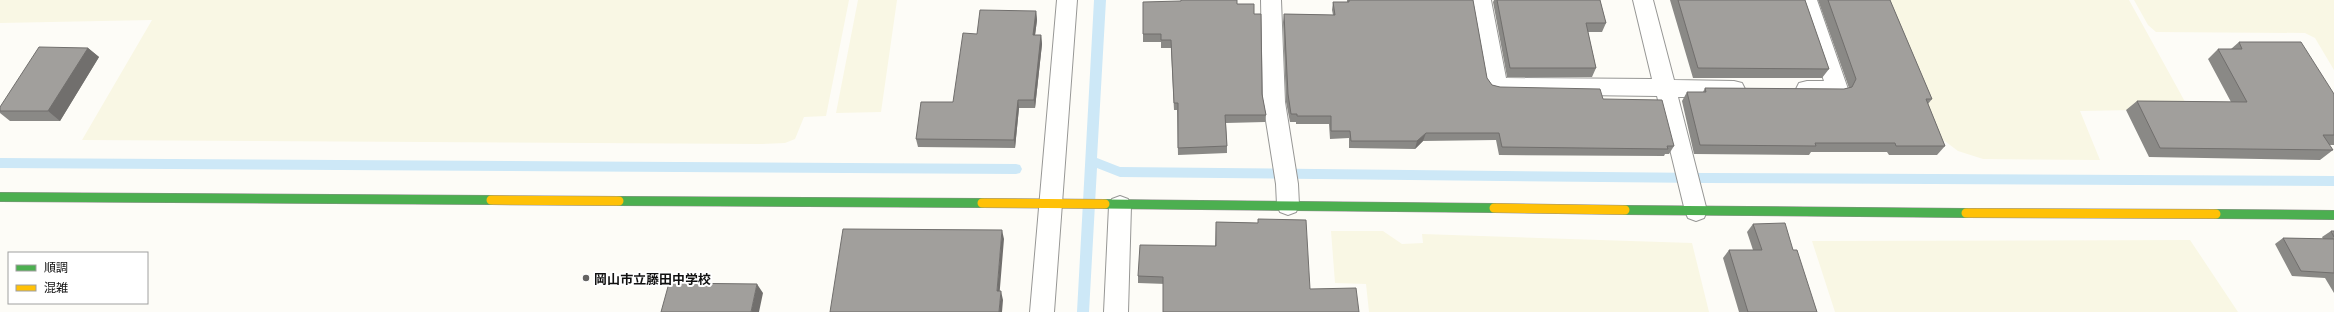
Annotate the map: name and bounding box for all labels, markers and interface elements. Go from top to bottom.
legend [8,252,148,304]
text: 順調 [44,258,68,276]
place label: 岡山市立藤田中学校 [594,269,711,288]
marker: 岡山市立藤田中学校 [581,273,591,283]
text: 混雑 [44,278,68,296]

